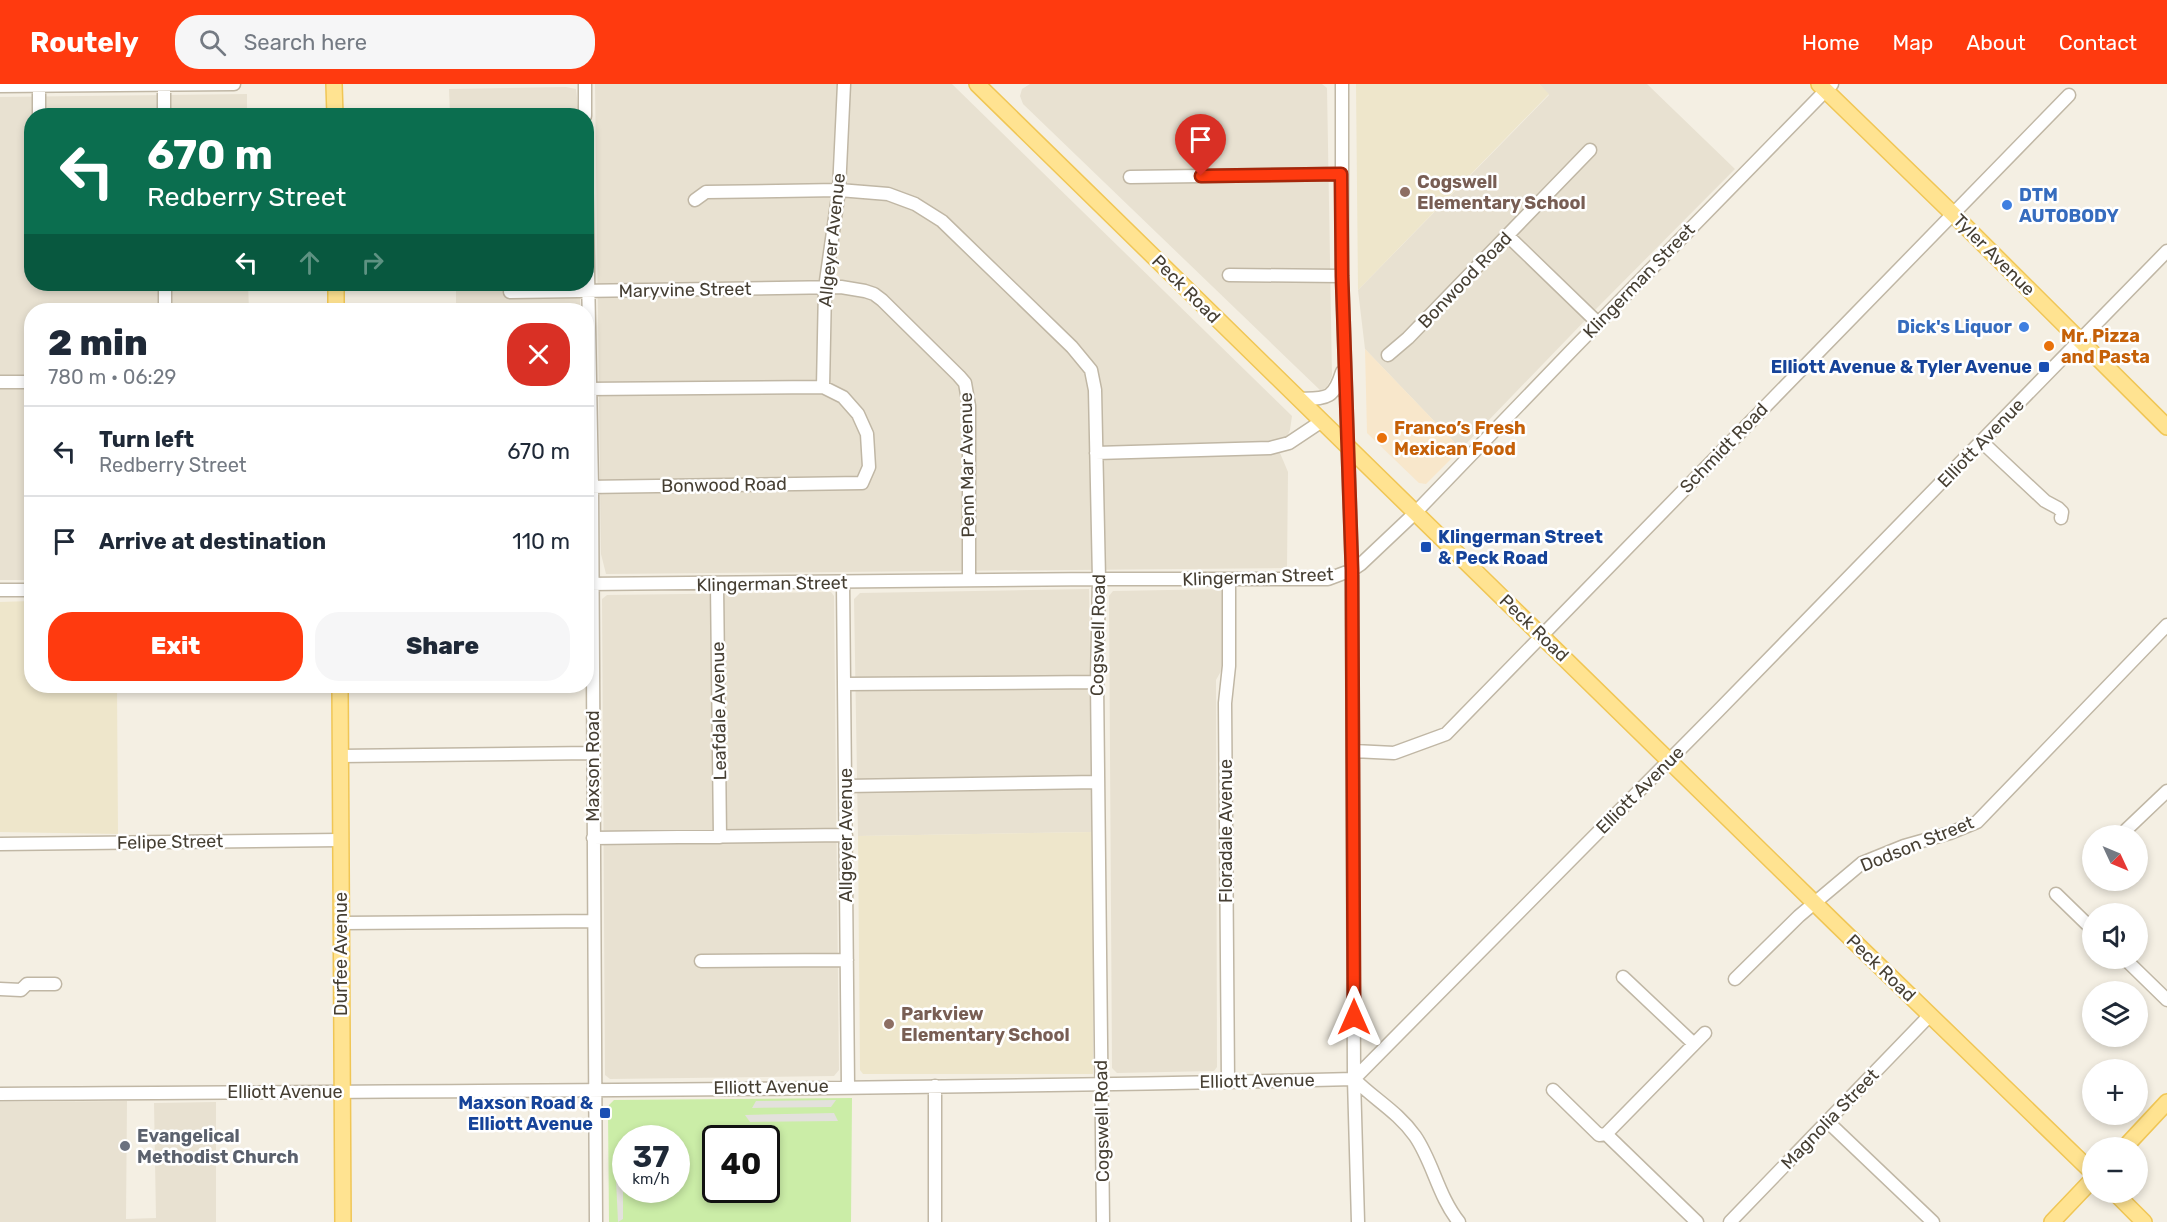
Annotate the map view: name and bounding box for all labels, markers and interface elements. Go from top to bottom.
search box [175,15,595,69]
text: Routely [30,26,139,59]
icon: search [196,26,229,59]
text: Search here [244,29,367,56]
text: Home [1802,30,1859,55]
text: Map [1892,30,1933,55]
text: About [1966,30,2026,55]
text: Contact [2059,30,2137,55]
pin [1175,114,1226,176]
icon: arrive [1184,123,1217,156]
text: 670 m [147,130,273,180]
icon: left [48,132,126,210]
place label: Cogswell Elementary School [1417,171,1586,214]
street label: Allgeyer Avenue [814,172,850,308]
text: Redberry Street [147,181,346,213]
place label: DTM AUTOBODY [2019,184,2119,227]
marker: Cogswell Elementary School [1398,185,1412,199]
marker: DTM AUTOBODY [2000,198,2014,212]
street label: Tyler Avenue [1948,209,2040,301]
street label: Klingerman Street [1578,219,1700,343]
street label: Bonwood Road [1413,227,1517,333]
icon: left [230,246,263,279]
icon: ahead [293,246,326,279]
icon: right [356,246,389,279]
street label: Peck Road [1147,250,1225,328]
street label: Maryvine Street [618,278,752,302]
place label: Dick's Liquor [1897,316,2012,338]
marker: Dick's Liquor [2017,320,2031,334]
text: 2 min [48,321,148,364]
button: close [507,323,570,386]
place label: Mr. Pizza and Pasta [2061,325,2150,368]
marker: Mr. Pizza and Pasta [2042,339,2056,353]
place label: Elliott Avenue & Tyler Avenue [1771,356,2032,378]
marker: Elliott Avenue & Tyler Avenue [2037,360,2051,374]
text: 780 m · 06:29 [48,365,176,389]
street label: Penn Mar Avenue [955,392,979,538]
street label: Elliott Avenue [1933,394,2029,492]
street label: Schmidt Road [1675,398,1773,498]
place label: Franco’s Fresh Mexican Food [1394,417,1526,460]
text: Turn left [99,426,194,453]
marker: Franco’s Fresh Mexican Food [1375,431,1389,445]
icon: left [48,435,81,468]
text: 670 m [507,438,570,465]
text: Redberry Street [99,453,247,477]
street label: Bonwood Road [661,473,787,497]
icon: arrive [48,525,81,558]
place label: Klingerman Street & Peck Road [1438,526,1603,569]
text: Arrive at destination [99,528,326,555]
text: 110 m [512,528,570,555]
marker: Klingerman Street & Peck Road [1419,540,1433,554]
street label: Klingerman Street [1182,563,1334,591]
street label: Klingerman Street [696,572,848,596]
street label: Cogswell Road [1086,574,1110,696]
street label: Peck Road [1495,590,1573,666]
button: Exit [48,612,303,681]
button: Share [315,612,570,681]
street label: Leafdale Avenue [707,641,731,781]
street label: Maxson Road [582,710,604,822]
street label: Elliott Avenue [1591,741,1689,839]
street label: Floradale Avenue [1215,759,1237,903]
street label: Allgeyer Avenue [835,768,857,902]
street label: Dodson Street [1857,811,1977,877]
north arrow [2082,825,2148,891]
map controls [2082,825,2148,1203]
street label: Felipe Street [117,830,223,854]
street label: Durfee Avenue [330,892,352,1016]
button: sound [2082,903,2148,969]
street label: Peck Road [1842,930,1920,1006]
button: layers [2082,981,2148,1047]
position arrow [1322,985,1386,1049]
place label: Parkview Elementary School [901,1003,1070,1046]
marker: Parkview Elementary School [882,1017,896,1031]
button: + [2082,1059,2148,1125]
street label: Cogswell Road [1090,1060,1114,1182]
street label: Magnolia Street [1776,1064,1884,1174]
street label: Elliott Avenue [1199,1069,1315,1093]
street label: Elliott Avenue [713,1075,829,1099]
street label: Elliott Avenue [227,1081,343,1103]
place label: Maxson Road & Elliott Avenue [458,1092,594,1135]
marker: Maxson Road & Elliott Avenue [598,1106,612,1120]
place label: Evangelical Methodist Church [137,1125,299,1168]
speed limit sign: 40 [702,1125,780,1203]
button: − [2082,1137,2148,1203]
marker: Evangelical Methodist Church [118,1139,132,1153]
text: 37 [633,1139,669,1175]
text: km/h [632,1170,670,1188]

